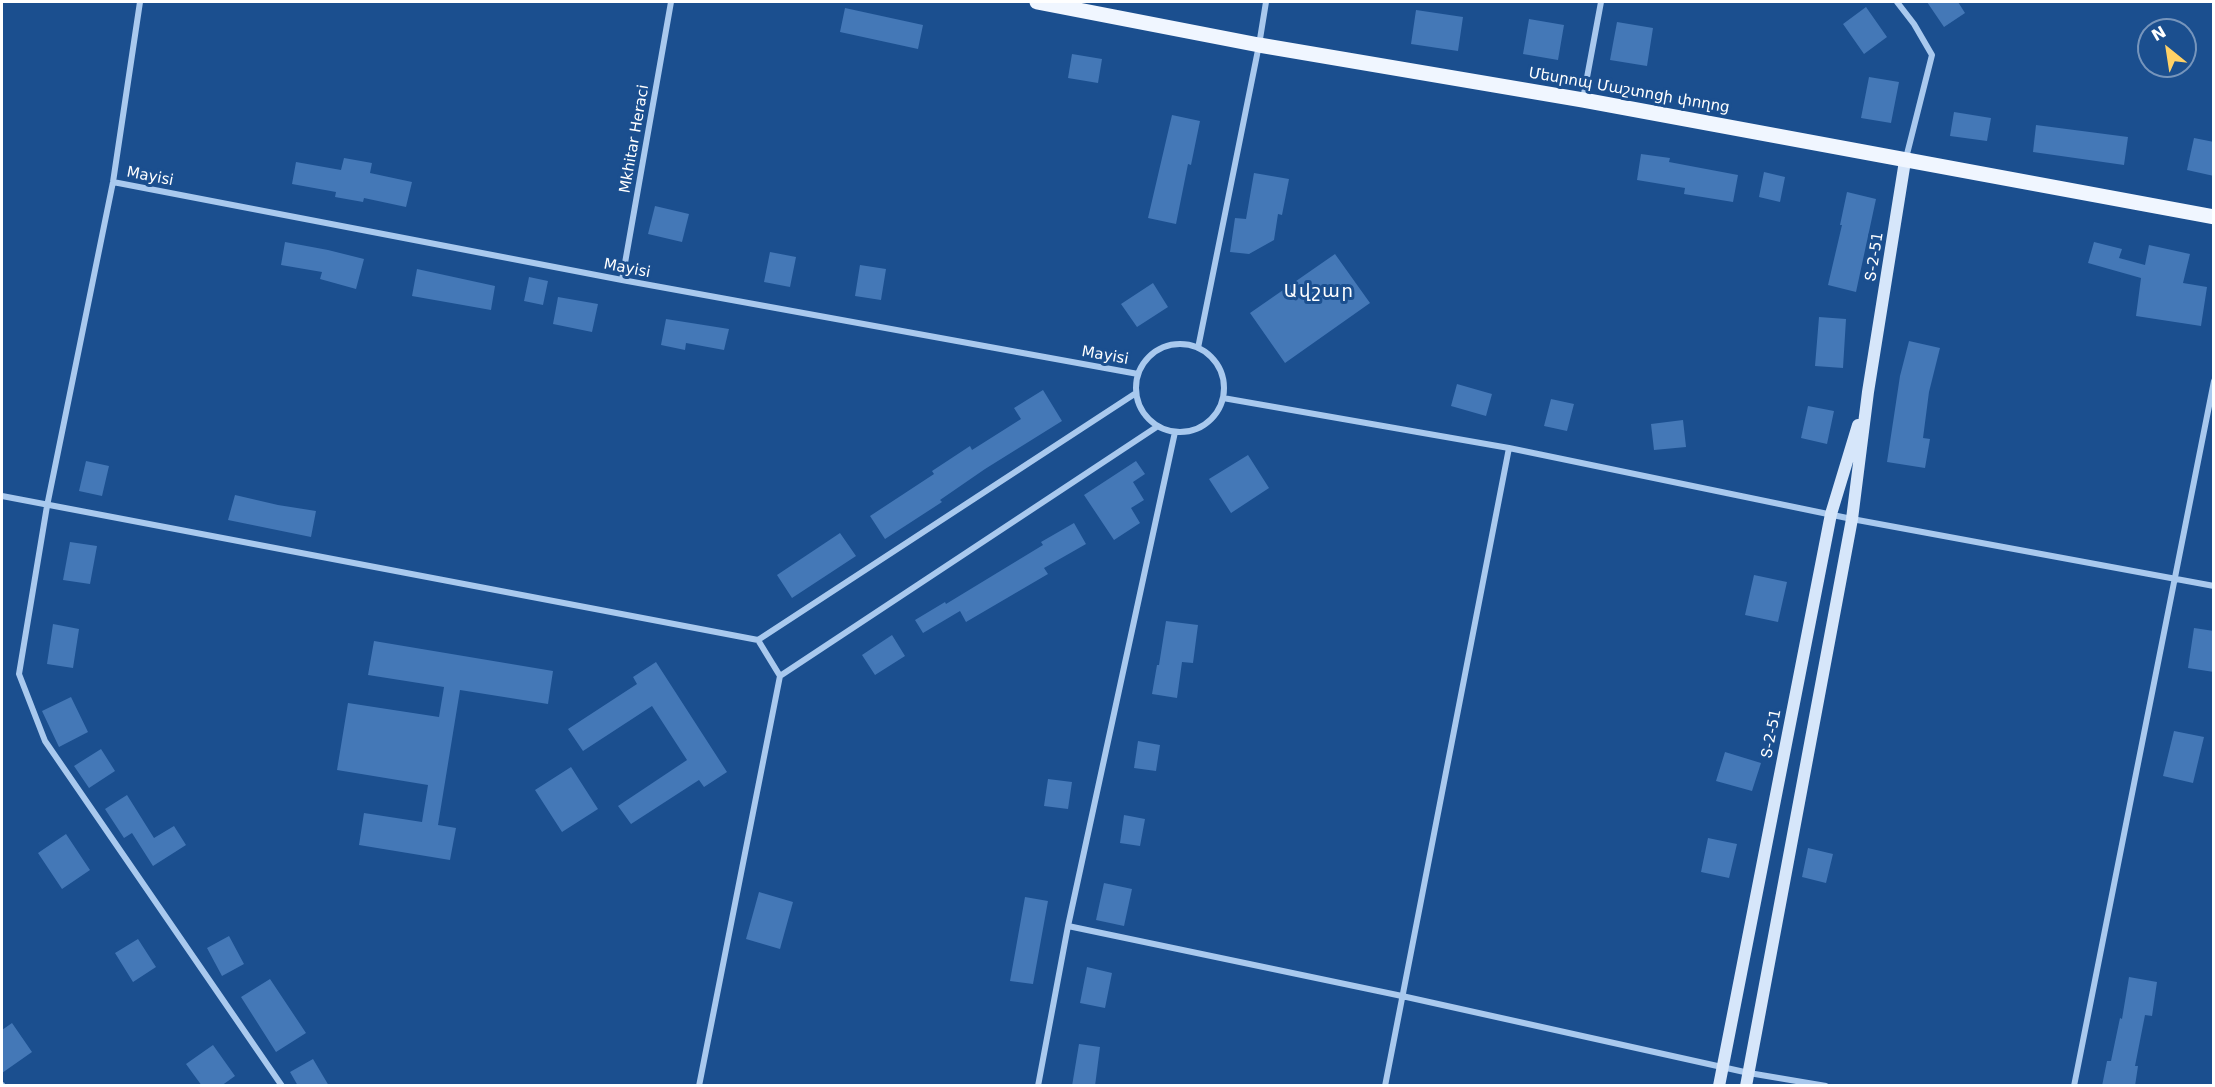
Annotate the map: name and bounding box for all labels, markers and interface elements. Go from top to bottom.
north arrow [2137,18,2197,78]
text: N [2148,22,2169,45]
street label: Մեսրոպ Մաշտոցի փողոց [1527,64,1731,118]
street label: Mkhitar Heraci [617,83,653,195]
street label: Mayisi [125,164,175,190]
street label: Տ-2-51 [1862,231,1888,283]
street label: Mayisi [602,256,652,282]
district label: Ավշար [1284,281,1354,303]
street label: Mayisi [1080,343,1130,369]
street label: Տ-2-51 [1758,708,1786,760]

